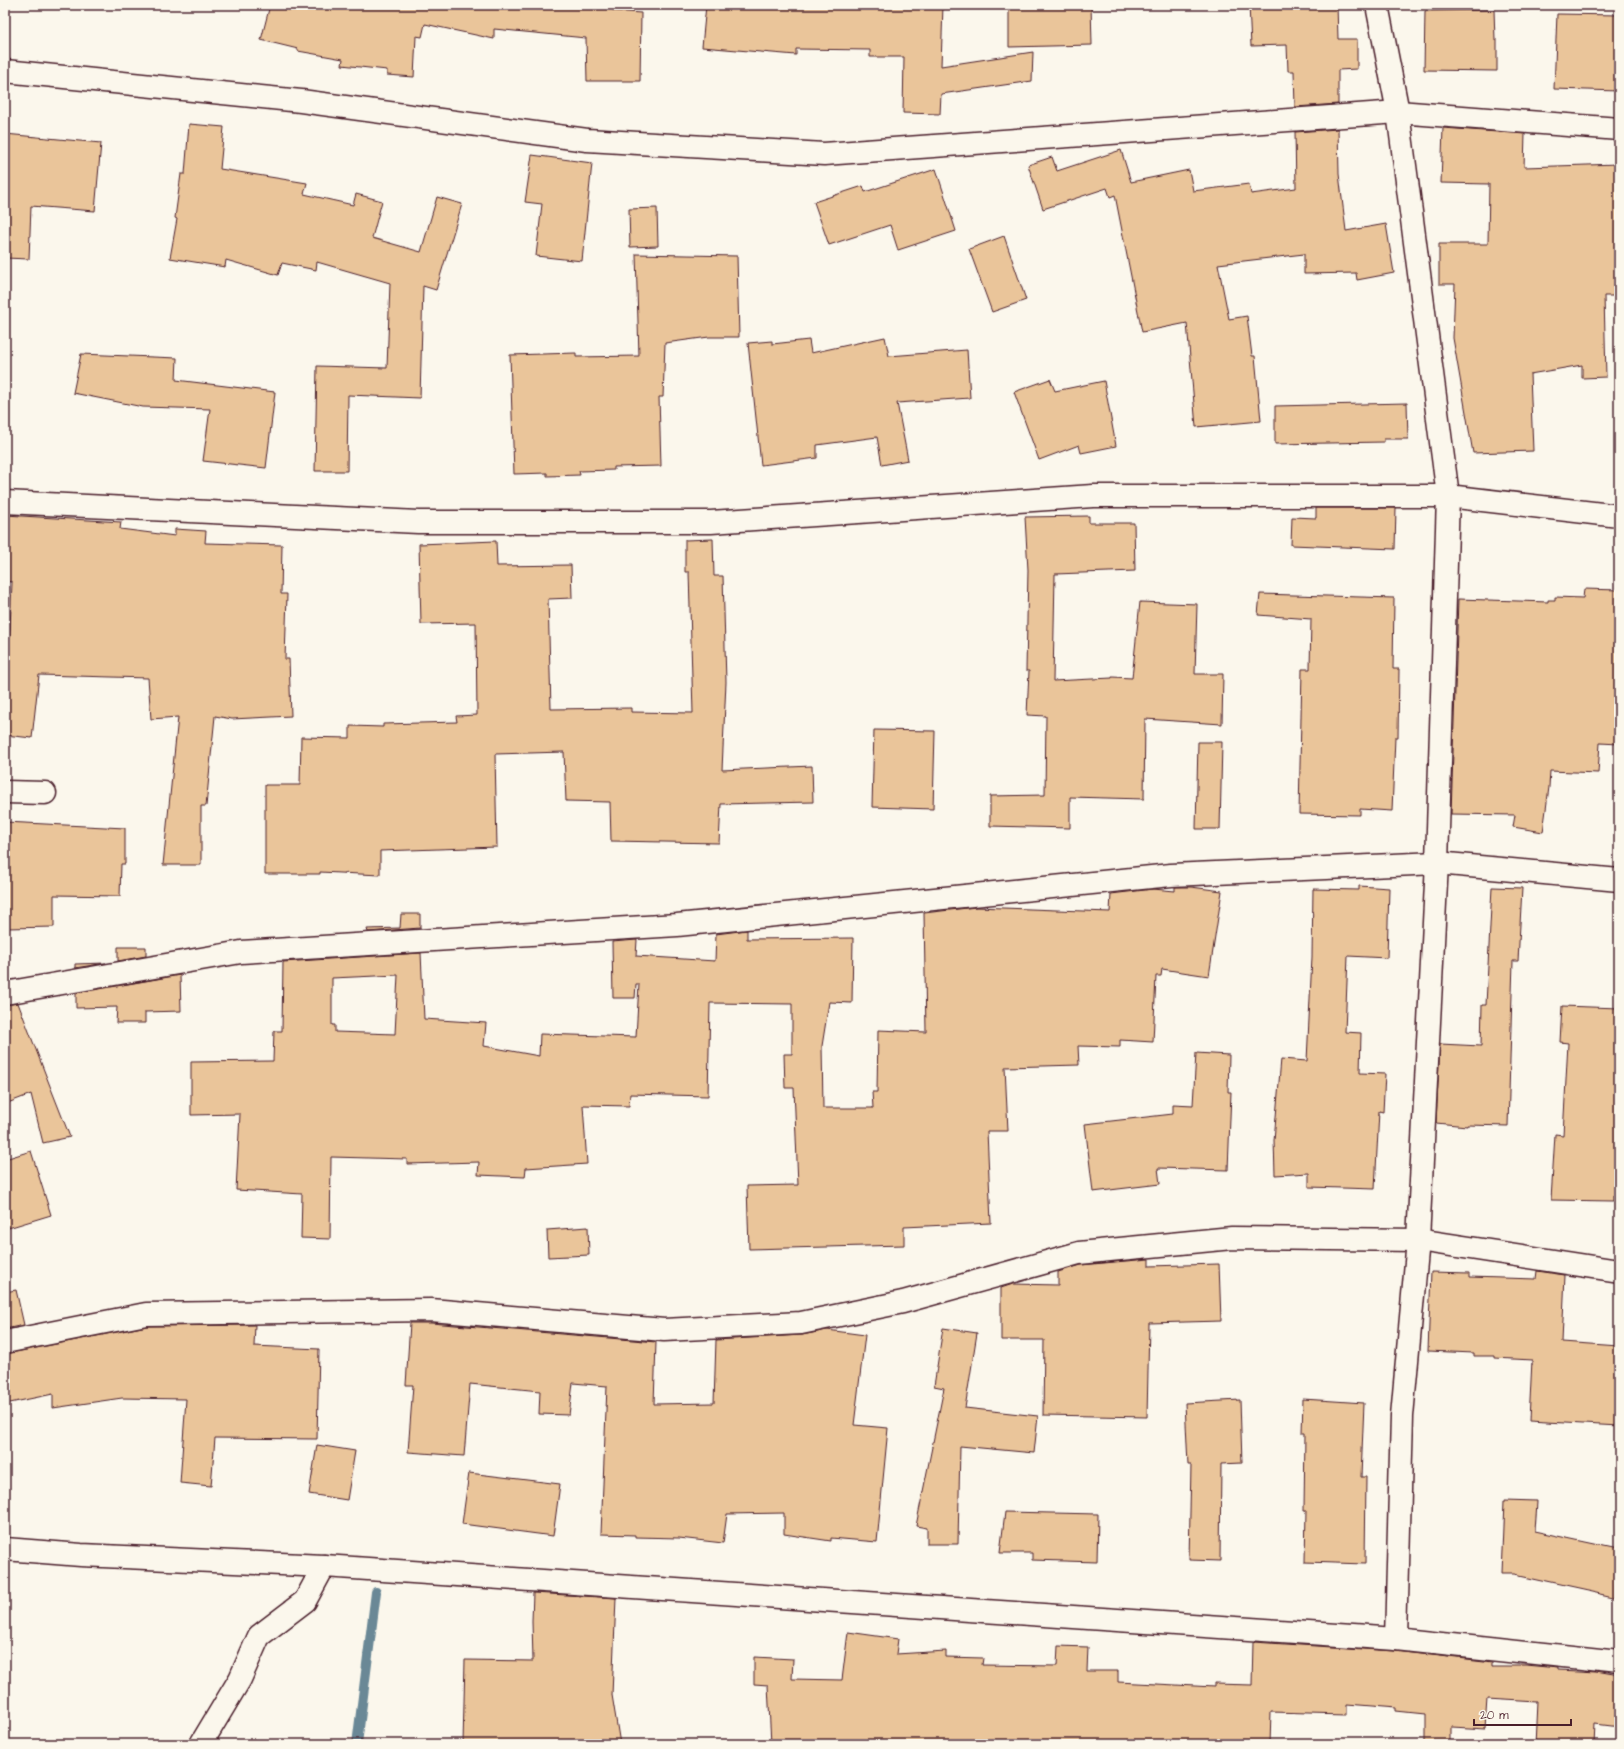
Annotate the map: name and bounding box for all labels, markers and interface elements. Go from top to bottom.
scale bar [1474,1701,1571,1727]
text: 20 m [1480,1707,1509,1724]

